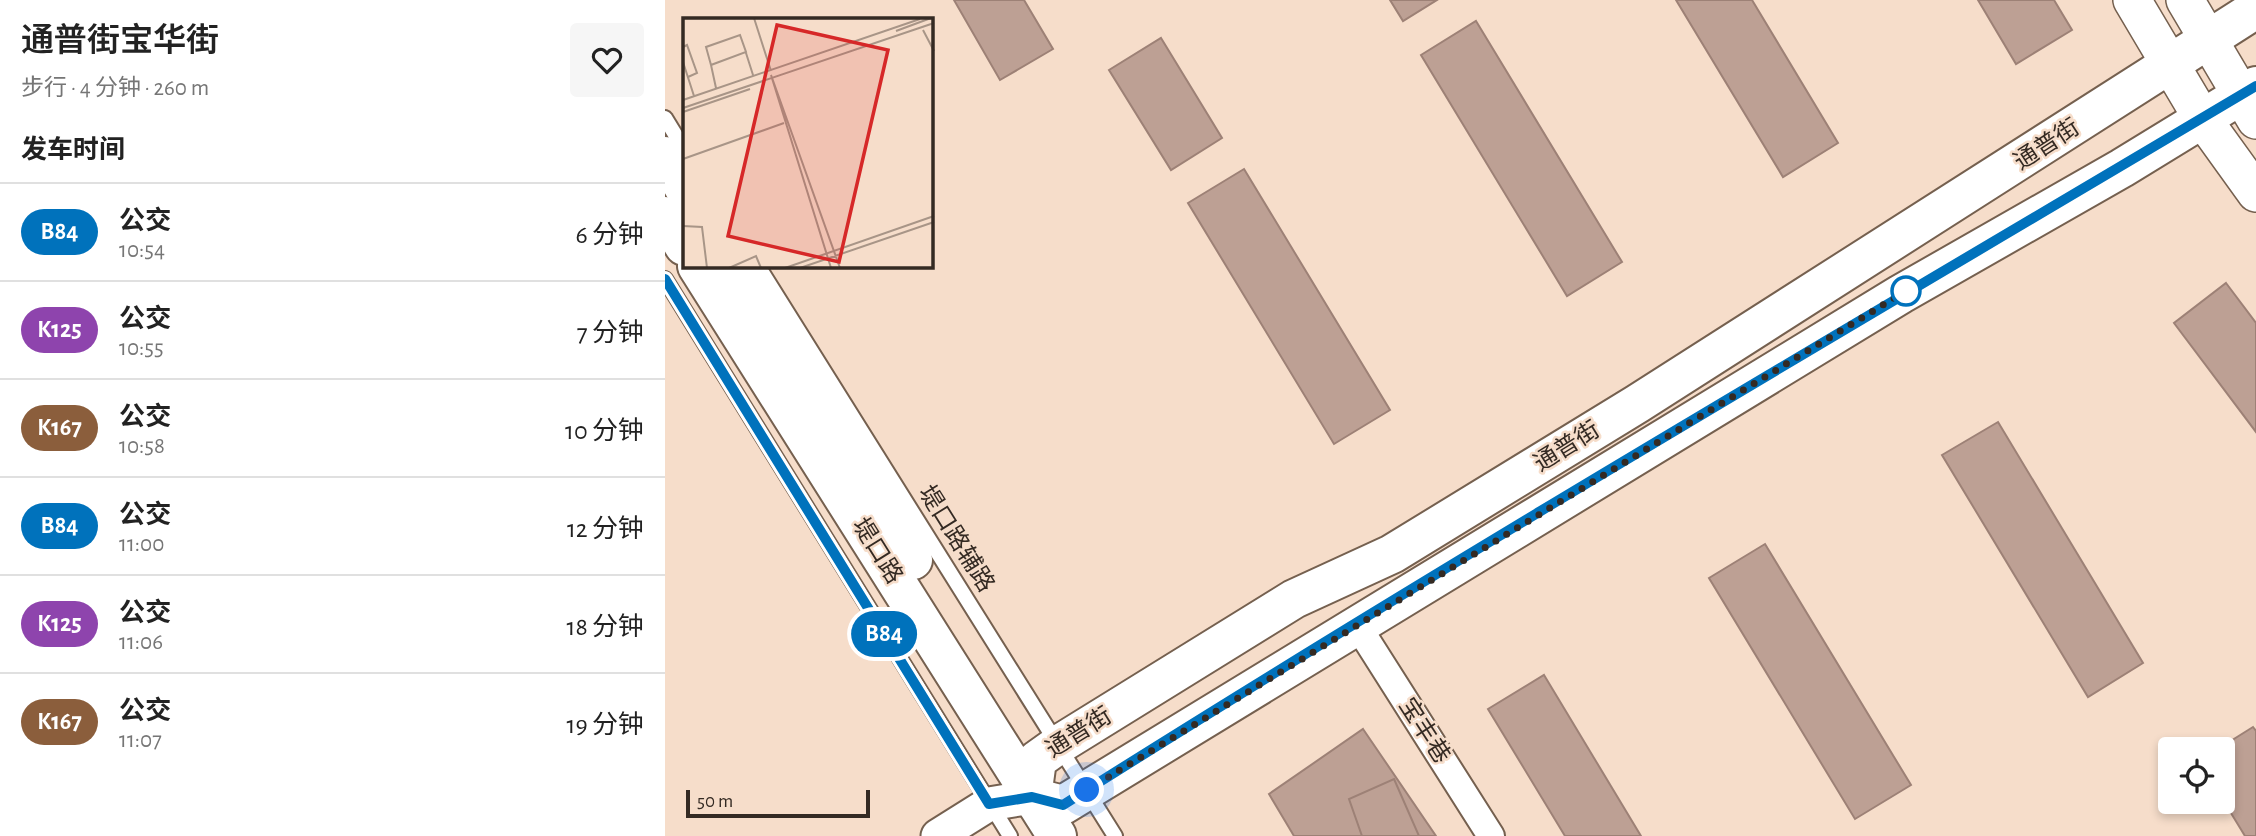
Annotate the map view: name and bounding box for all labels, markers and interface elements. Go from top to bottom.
inset map [683,18,933,268]
button: heart [570,23,644,97]
text: 通普街宝华街 [21,25,219,58]
text: 步行 · 4 分钟 · 260 m [21,77,209,100]
street label: 通普街 [2009,114,2084,175]
text: 发车时间 [21,137,125,163]
text: 公交 [119,208,171,234]
text: B84 [41,220,78,244]
text: 6 分钟 [575,222,644,248]
text: 10:54 [119,239,165,262]
unlabelled marker [1891,276,1921,306]
text: 公交 [119,306,171,332]
text: K125 [37,318,82,342]
text: 7 分钟 [577,320,644,346]
text: 10:55 [119,337,164,360]
text: 公交 [119,404,171,430]
text: K167 [37,416,82,440]
street label: 通普街 [1529,416,1604,476]
text: 10 分钟 [565,418,644,444]
text: 10:58 [119,435,165,458]
street label: 堤口路辅路 [914,481,1000,596]
text: 公交 [119,502,171,528]
street label: 堤口路 [848,513,908,588]
text: B84 [41,514,78,538]
text: 12 分钟 [567,516,644,542]
text: 11:00 [119,533,164,556]
text: 公交 [119,600,171,626]
line badge: B84 [844,611,924,657]
text: K125 [37,612,82,636]
text: 18 分钟 [566,614,644,640]
text: B84 [865,622,903,646]
text: 11:06 [119,631,163,654]
street label: 宝丰巷 [1394,693,1455,768]
text: 公交 [119,698,171,724]
street label: 通普街 [1041,702,1116,762]
text: K167 [37,710,82,734]
text: 19 分钟 [567,712,644,738]
text: 11:07 [119,729,162,752]
map controls [2158,737,2235,814]
button: locate [2158,737,2235,814]
your location [1069,772,1104,807]
scale bar [686,787,870,819]
text: 50 m [697,792,733,811]

